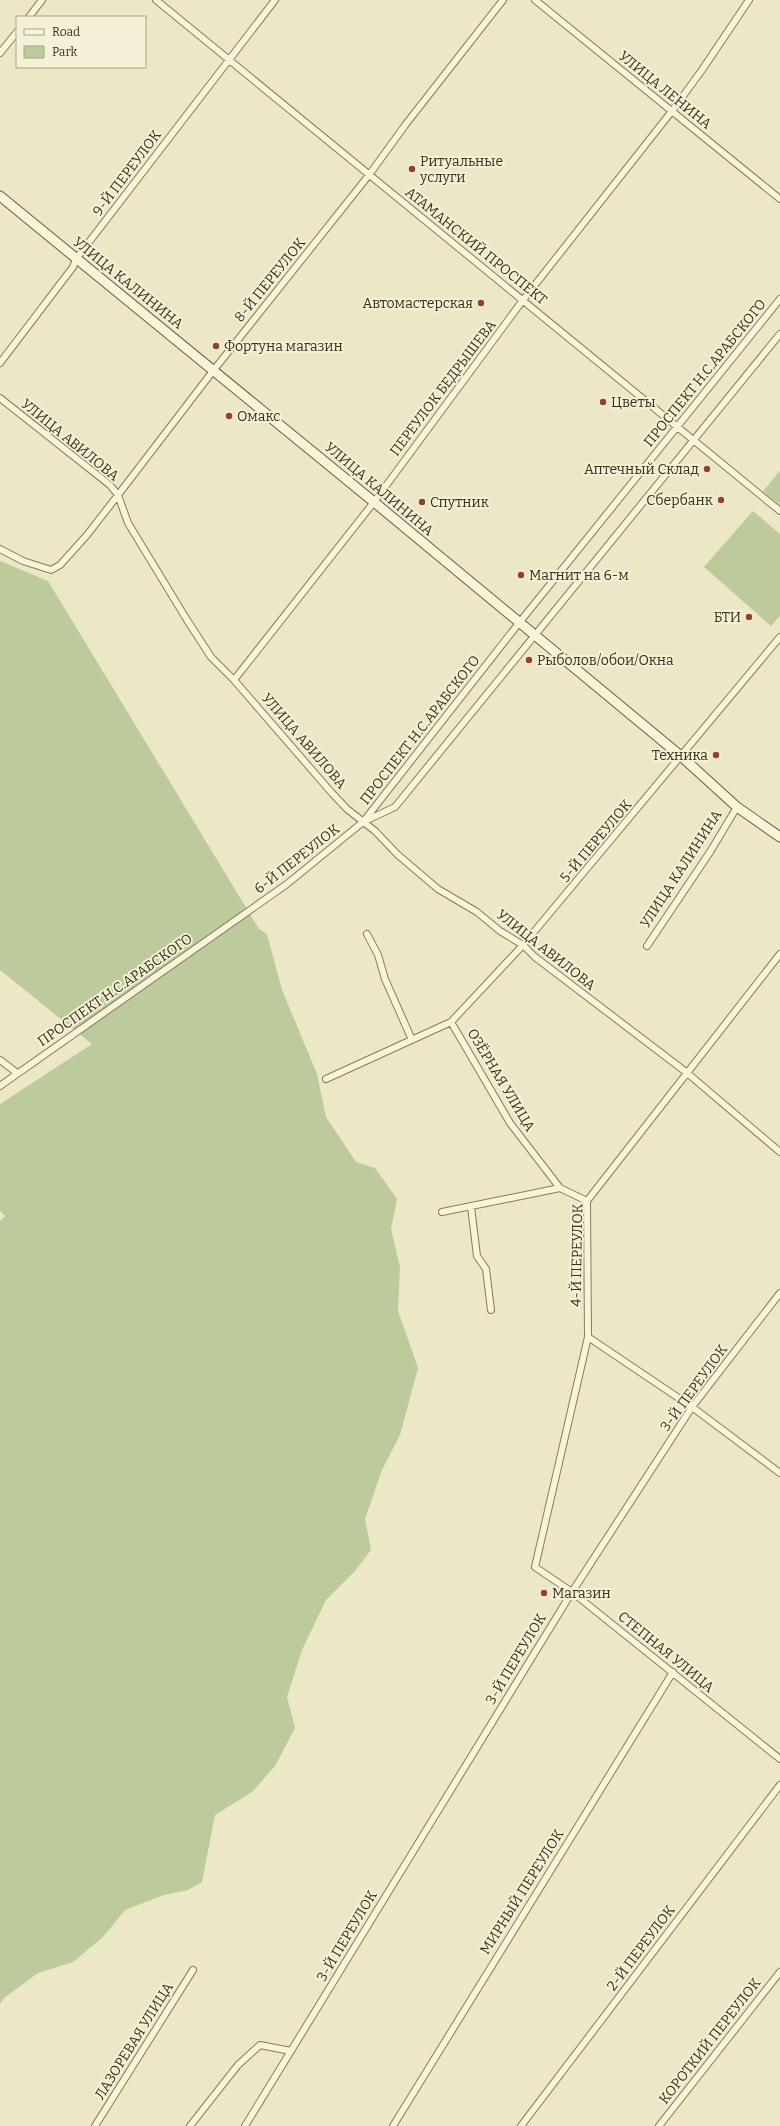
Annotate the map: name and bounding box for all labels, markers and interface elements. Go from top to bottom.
legend [16,16,146,68]
text: Road [52,25,80,39]
text: Park [52,45,78,59]
street label: УЛИЦА ЛЕНИНА [615,47,715,133]
street label: 9-Й ПЕРЕУЛОК [88,126,165,219]
place label: Ритуальные услуги [419,153,503,186]
marker: Ритуальные услуги [407,164,417,174]
street label: АТАМАНСКИЙ ПРОСПЕКТ [402,183,551,308]
street label: УЛИЦА КАЛИНИНА [69,233,187,333]
street label: 8-Й ПЕРЕУЛОК [230,234,309,326]
place label: Автомастерская [363,295,473,312]
street label: ПРОСПЕКТ Н.С.АРАБСКОГО [640,296,770,450]
marker: Автомастерская [476,298,486,308]
street label: ПЕРЕУЛОК БЕДРЫШЕВА [386,317,500,459]
place label: Фортуна магазин [224,338,343,355]
marker: Фортуна магазин [211,341,221,351]
place label: Цветы [611,394,656,411]
street label: УЛИЦА АВИЛОВА [18,395,122,485]
marker: Цветы [598,397,608,407]
place label: Омакс [237,408,280,425]
marker: Омакс [224,411,234,421]
street label: УЛИЦА КАЛИНИНА [321,438,437,540]
place label: Аптечный Склад [584,461,700,478]
marker: Аптечный Склад [702,464,712,474]
place label: Сбербанк [646,492,714,509]
place label: Спутник [430,494,490,511]
marker: Сбербанк [716,495,726,505]
marker: Спутник [417,497,427,507]
place label: Магнит на 6-м [529,567,629,584]
marker: Магнит на 6-м [516,570,526,580]
place label: БТИ [714,609,741,626]
marker: БТИ [744,612,754,622]
street label: ПРОСПЕКТ Н.С.АРАБСКОГО [356,652,484,808]
place label: Рыболов/обои/Окна [537,652,674,669]
marker: Рыболов/обои/Окна [524,655,534,665]
street label: УЛИЦА АВИЛОВА [258,690,350,792]
place label: Техника [652,747,708,764]
marker: Техника [711,750,721,760]
street label: 5-Й ПЕРЕУЛОК [556,796,636,886]
street label: УЛИЦА КАЛИНИНА [637,807,725,931]
street label: 6-Й ПЕРЕУЛОК [250,820,343,897]
street label: УЛИЦА АВИЛОВА [493,906,599,994]
street label: ПРОСПЕКТ Н.С.АРАБСКОГО [34,930,196,1050]
street label: ОЗЁРНАЯ УЛИЦА [464,1026,538,1135]
street label: 4-Й ПЕРЕУЛОК [567,1203,586,1307]
street label: 3-Й ПЕРЕУЛОК [656,1341,731,1435]
place label: Магазин [552,1585,611,1602]
marker: Магазин [539,1588,549,1598]
street label: СТЕПНАЯ УЛИЦА [614,1608,718,1696]
street label: 3-Й ПЕРЕУЛОК [481,1610,550,1708]
street label: МИРНЫЙ ПЕРЕУЛОК [476,1826,567,1958]
street label: 3-Й ПЕРЕУЛОК [312,1887,381,1985]
street label: 2-Й ПЕРЕУЛОК [603,1901,679,1994]
street label: КОРОТКИЙ ПЕРЕУЛОК [655,1974,764,2107]
street label: ЛАЗОРЕВАЯ УЛИЦА [91,1979,177,2103]

